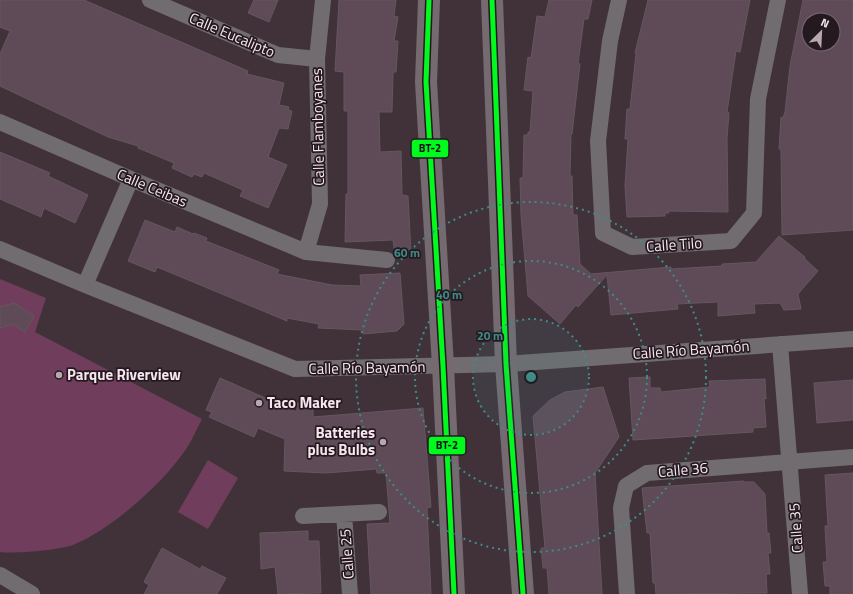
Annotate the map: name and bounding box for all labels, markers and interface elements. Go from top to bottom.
street label: Calle Eucalipto [186,6,279,63]
north arrow [801,12,841,52]
text: N [818,14,832,32]
street label: Calle Flamboyanes [305,68,330,186]
line badge: BT-2 [411,139,449,158]
text: BT-2 [419,140,441,156]
street label: Calle Ceibas [113,162,191,213]
street label: Calle Tilo [645,231,703,258]
text: 60 m [394,243,420,262]
text: 40 m [436,285,462,304]
text: 20 m [477,326,503,345]
street label: Calle Río Bayamón [632,334,750,365]
street label: Calle Río Bayamón [308,355,426,380]
place label: Parque Riverview [67,363,181,386]
marker: Parque Riverview [54,370,64,380]
centre of rings [524,370,538,384]
place label: Taco Maker [267,391,341,414]
marker: Taco Maker [254,398,264,408]
place label: Batteries plus Bulbs [307,421,375,461]
line badge: BT-2 [428,436,466,455]
marker: Batteries plus Bulbs [378,437,388,447]
text: BT-2 [436,437,458,453]
street label: Calle 36 [657,456,709,483]
street label: Calle 35 [782,502,809,554]
street label: Calle 25 [333,528,360,580]

